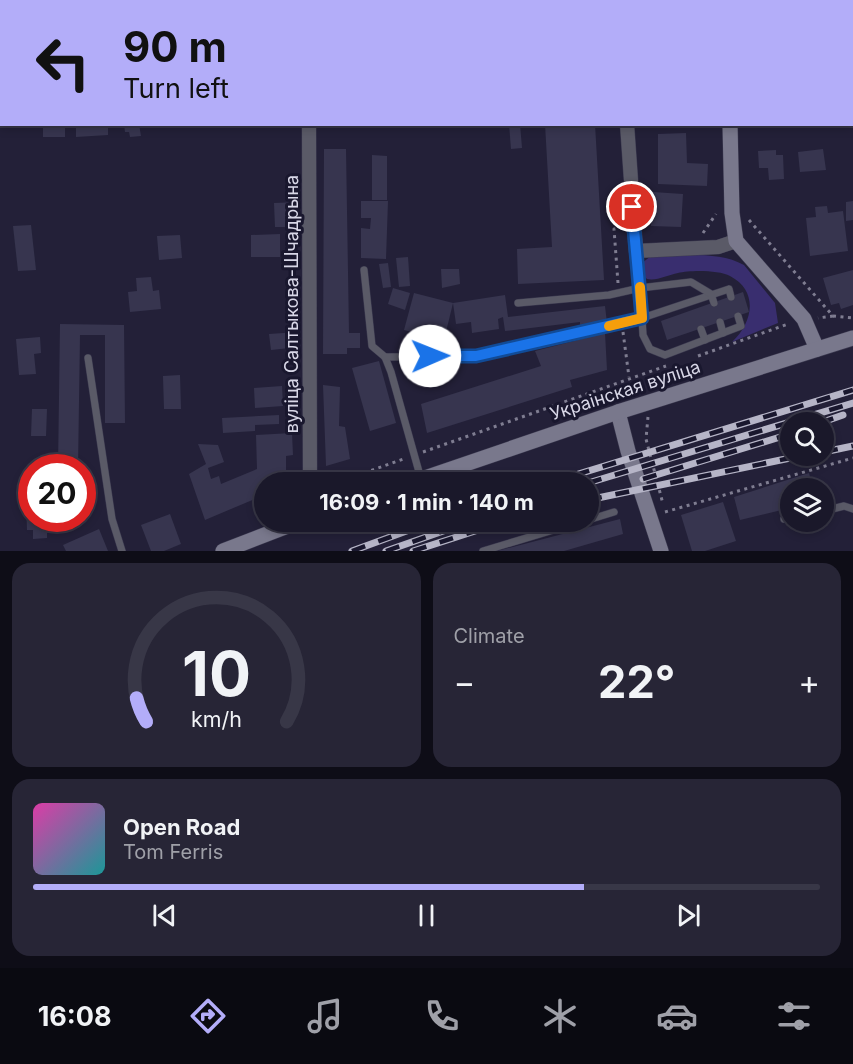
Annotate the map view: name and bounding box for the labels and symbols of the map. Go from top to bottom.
street label: вуліца Салтыкова-Шчадрына [281,175,302,433]
pin [606,181,657,232]
position arrow [398,324,462,388]
street label: Украінская вуліца [547,356,703,424]
speed limit sign: 20 [18,454,96,532]

